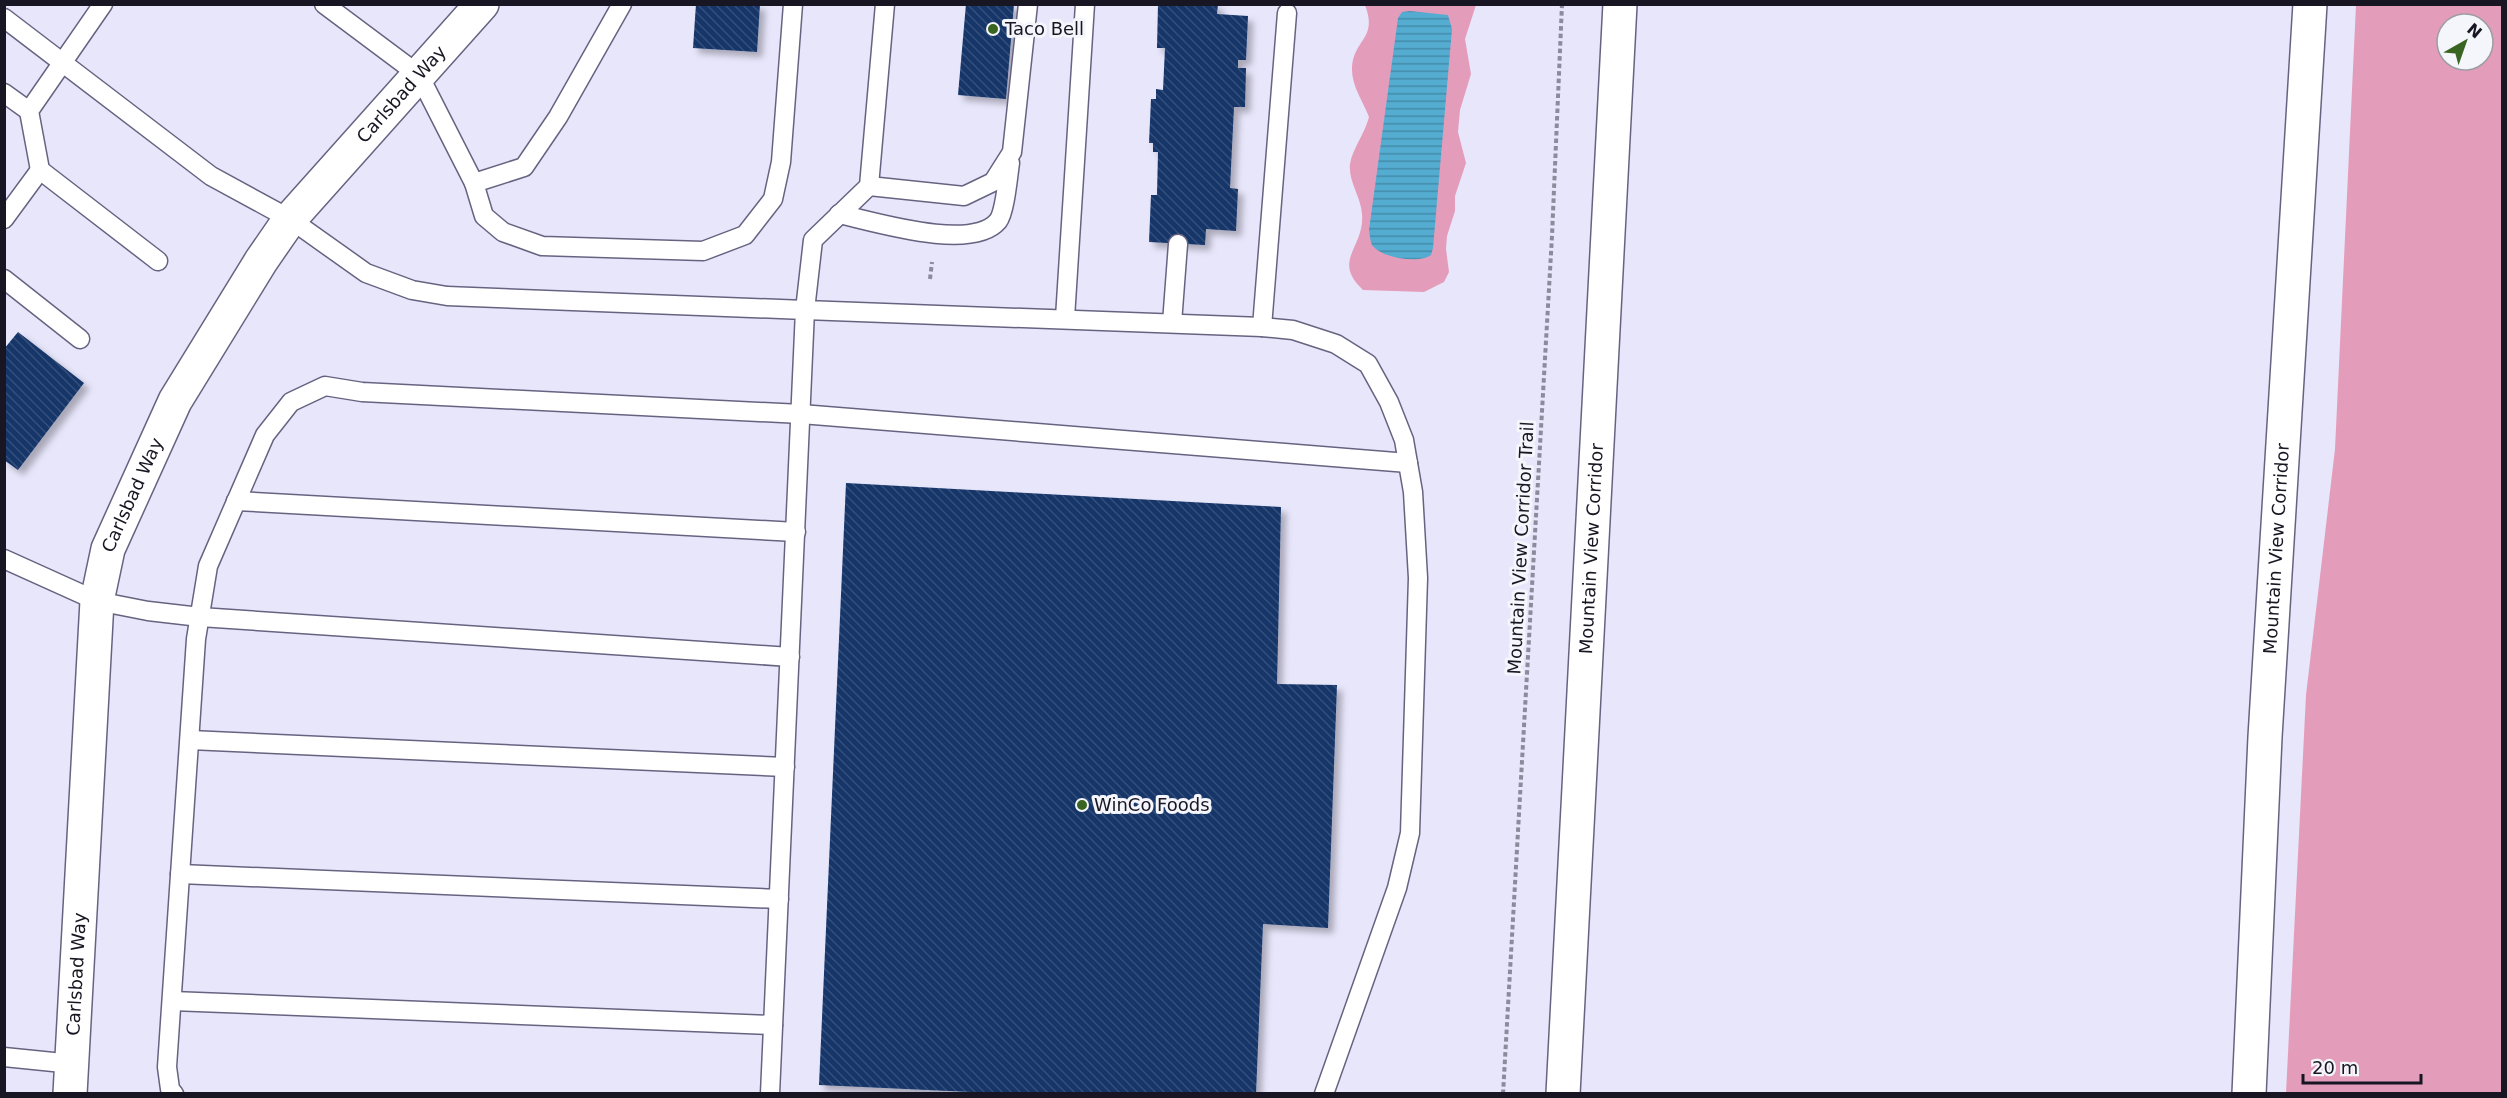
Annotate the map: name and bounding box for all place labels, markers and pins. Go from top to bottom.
place label: Taco Bell [1004,18,1084,39]
marker: Taco Bell [986,22,1000,36]
place label: WinCo Foods [1094,794,1210,815]
marker: WinCo Foods [1075,798,1089,812]

